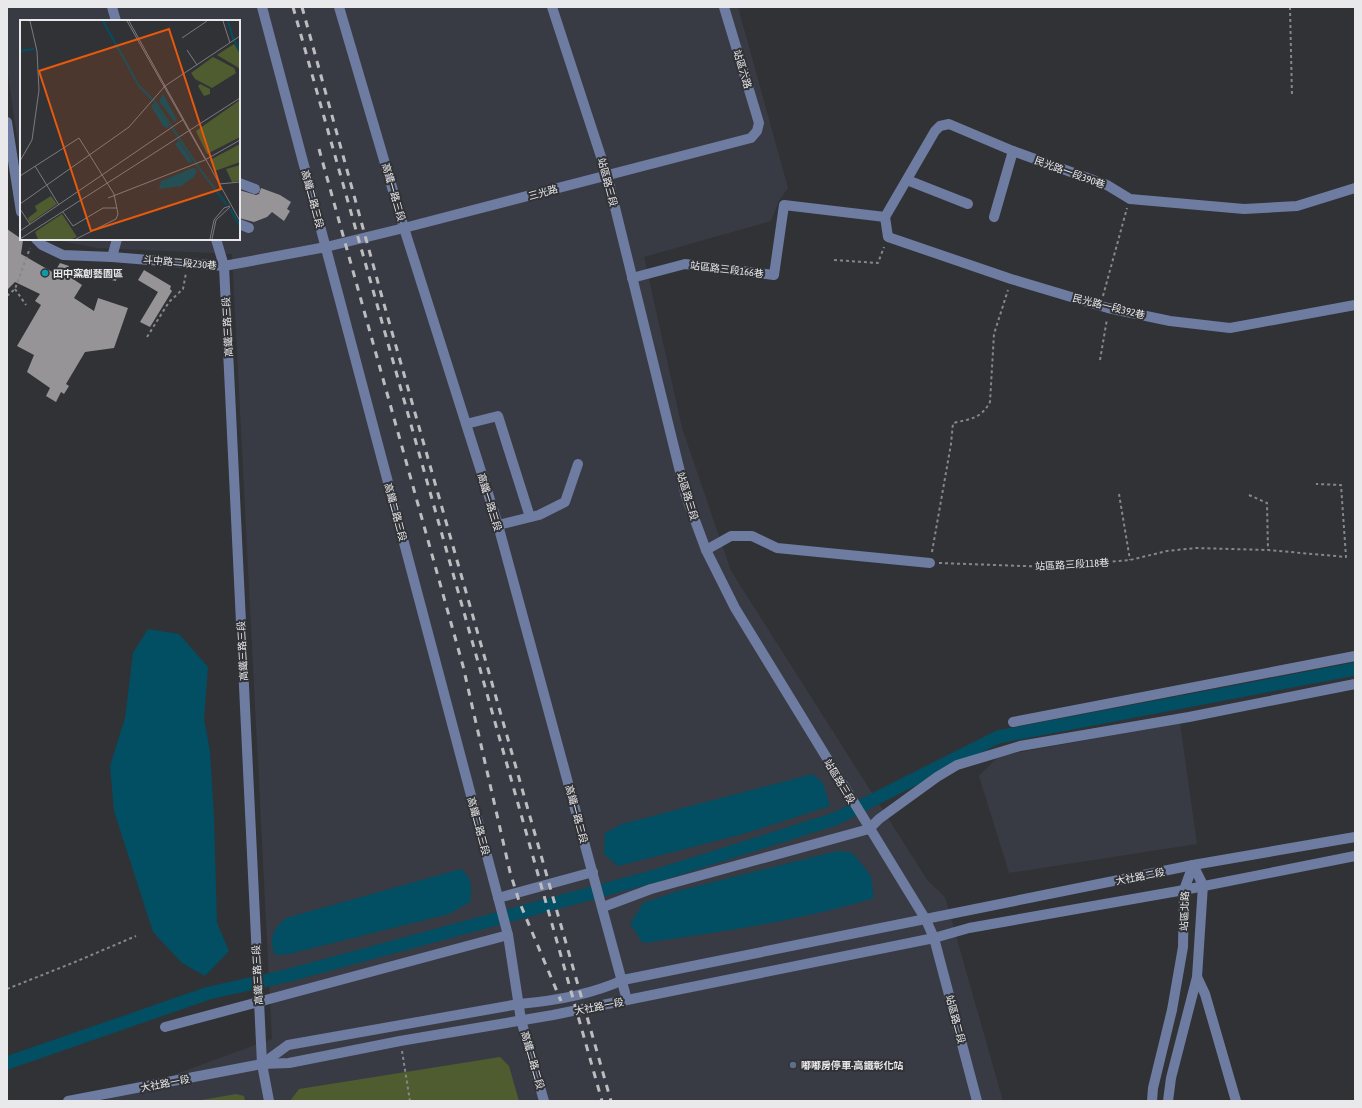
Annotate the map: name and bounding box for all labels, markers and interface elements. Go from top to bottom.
inset map [20,20,240,240]
street label: 站區六路 [731,48,754,90]
street label: 民光路一段390巷 [1033,155,1107,190]
street label: 站區路三段 [596,157,619,208]
street label: 高鐵一路三段 [380,162,407,222]
street label: 高鐵二路三段 [299,169,326,230]
street label: 三光路 [527,183,559,202]
street label: 斗中路二段230巷 [143,254,217,271]
street label: 站區路三段166巷 [689,260,764,279]
marker: 田中窯創藝園區 [40,268,50,278]
place label: 田中窯創藝園區 [53,268,123,279]
street label: 民光路一段392巷 [1072,292,1146,321]
street label: 高鐵三路三段 [220,297,235,357]
street label: 站區路三段 [675,471,700,522]
street label: 高鐵一路三段 [475,472,504,532]
street label: 高鐵二路三段 [382,482,409,543]
street label: 站區路三段118巷 [1035,557,1109,572]
street label: 高鐵三路三段 [235,621,250,681]
street label: 站區路三段 [822,757,857,806]
street label: 高鐵一路三段 [563,784,590,845]
street label: 高鐵二路三段 [465,796,492,857]
street label: 大社路二段 [1115,866,1166,887]
street label: 站區北路 [1178,891,1191,931]
street label: 高鐵三路三段 [250,945,265,1005]
street label: 站區路二段 [944,994,967,1045]
street label: 大社路一段 [574,996,625,1017]
street label: 高鐵二路二段 [519,1030,546,1090]
marker: 嘟嘟房停車-高鐵彰化站 [788,1060,798,1070]
place label: 嘟嘟房停車-高鐵彰化站 [801,1060,904,1071]
street label: 大社路一段 [140,1073,191,1094]

